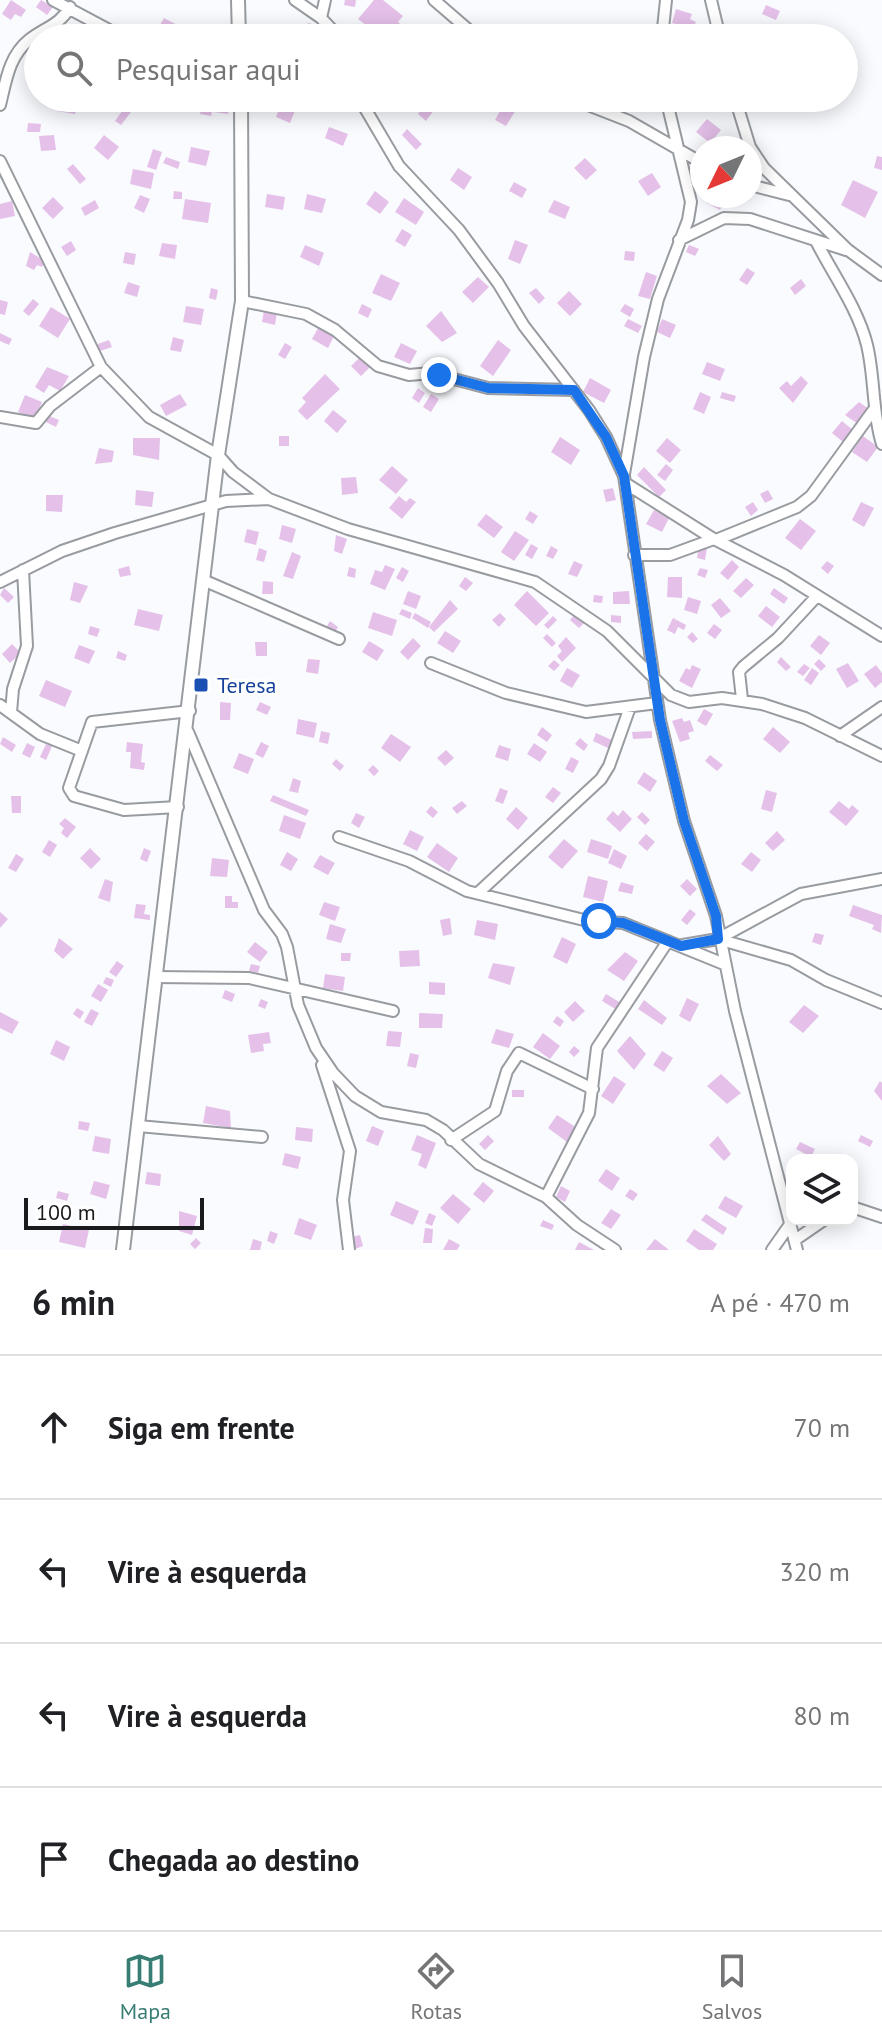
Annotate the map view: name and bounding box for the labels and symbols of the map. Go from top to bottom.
north arrow [690,136,762,208]
route end [421,357,457,393]
place label: Teresa [217,671,276,699]
marker: Teresa [192,676,210,694]
route start [581,903,617,939]
scale bar [24,1194,204,1230]

